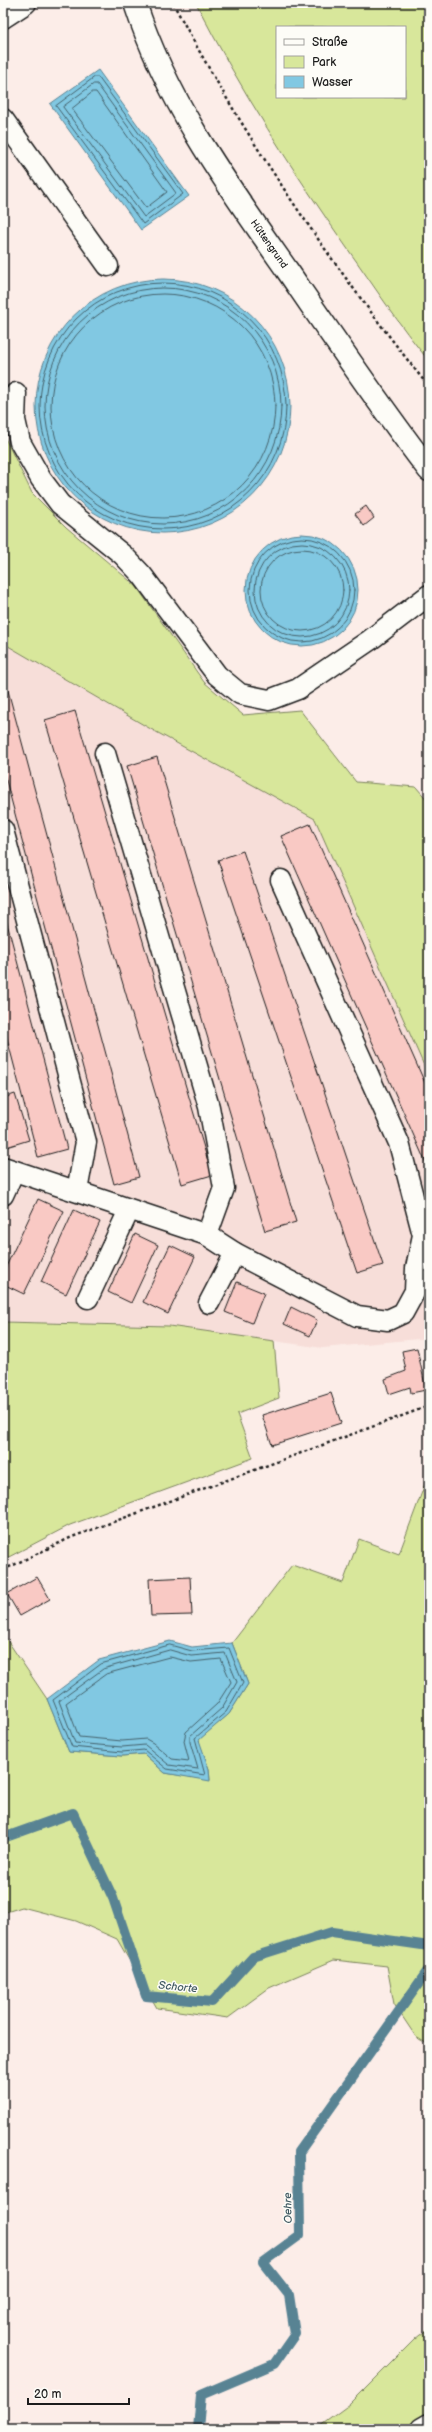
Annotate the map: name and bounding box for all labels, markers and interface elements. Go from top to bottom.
legend [276,26,406,98]
text: Straße [312,35,348,50]
text: Park [312,55,336,70]
text: Wasser [312,75,353,90]
street label: Hüttengrund [248,217,290,271]
water label: Schorte [158,1978,199,1996]
water label: Oehre [281,2192,295,2224]
scale bar [28,2380,129,2406]
text: 20 m [34,2387,61,2402]

